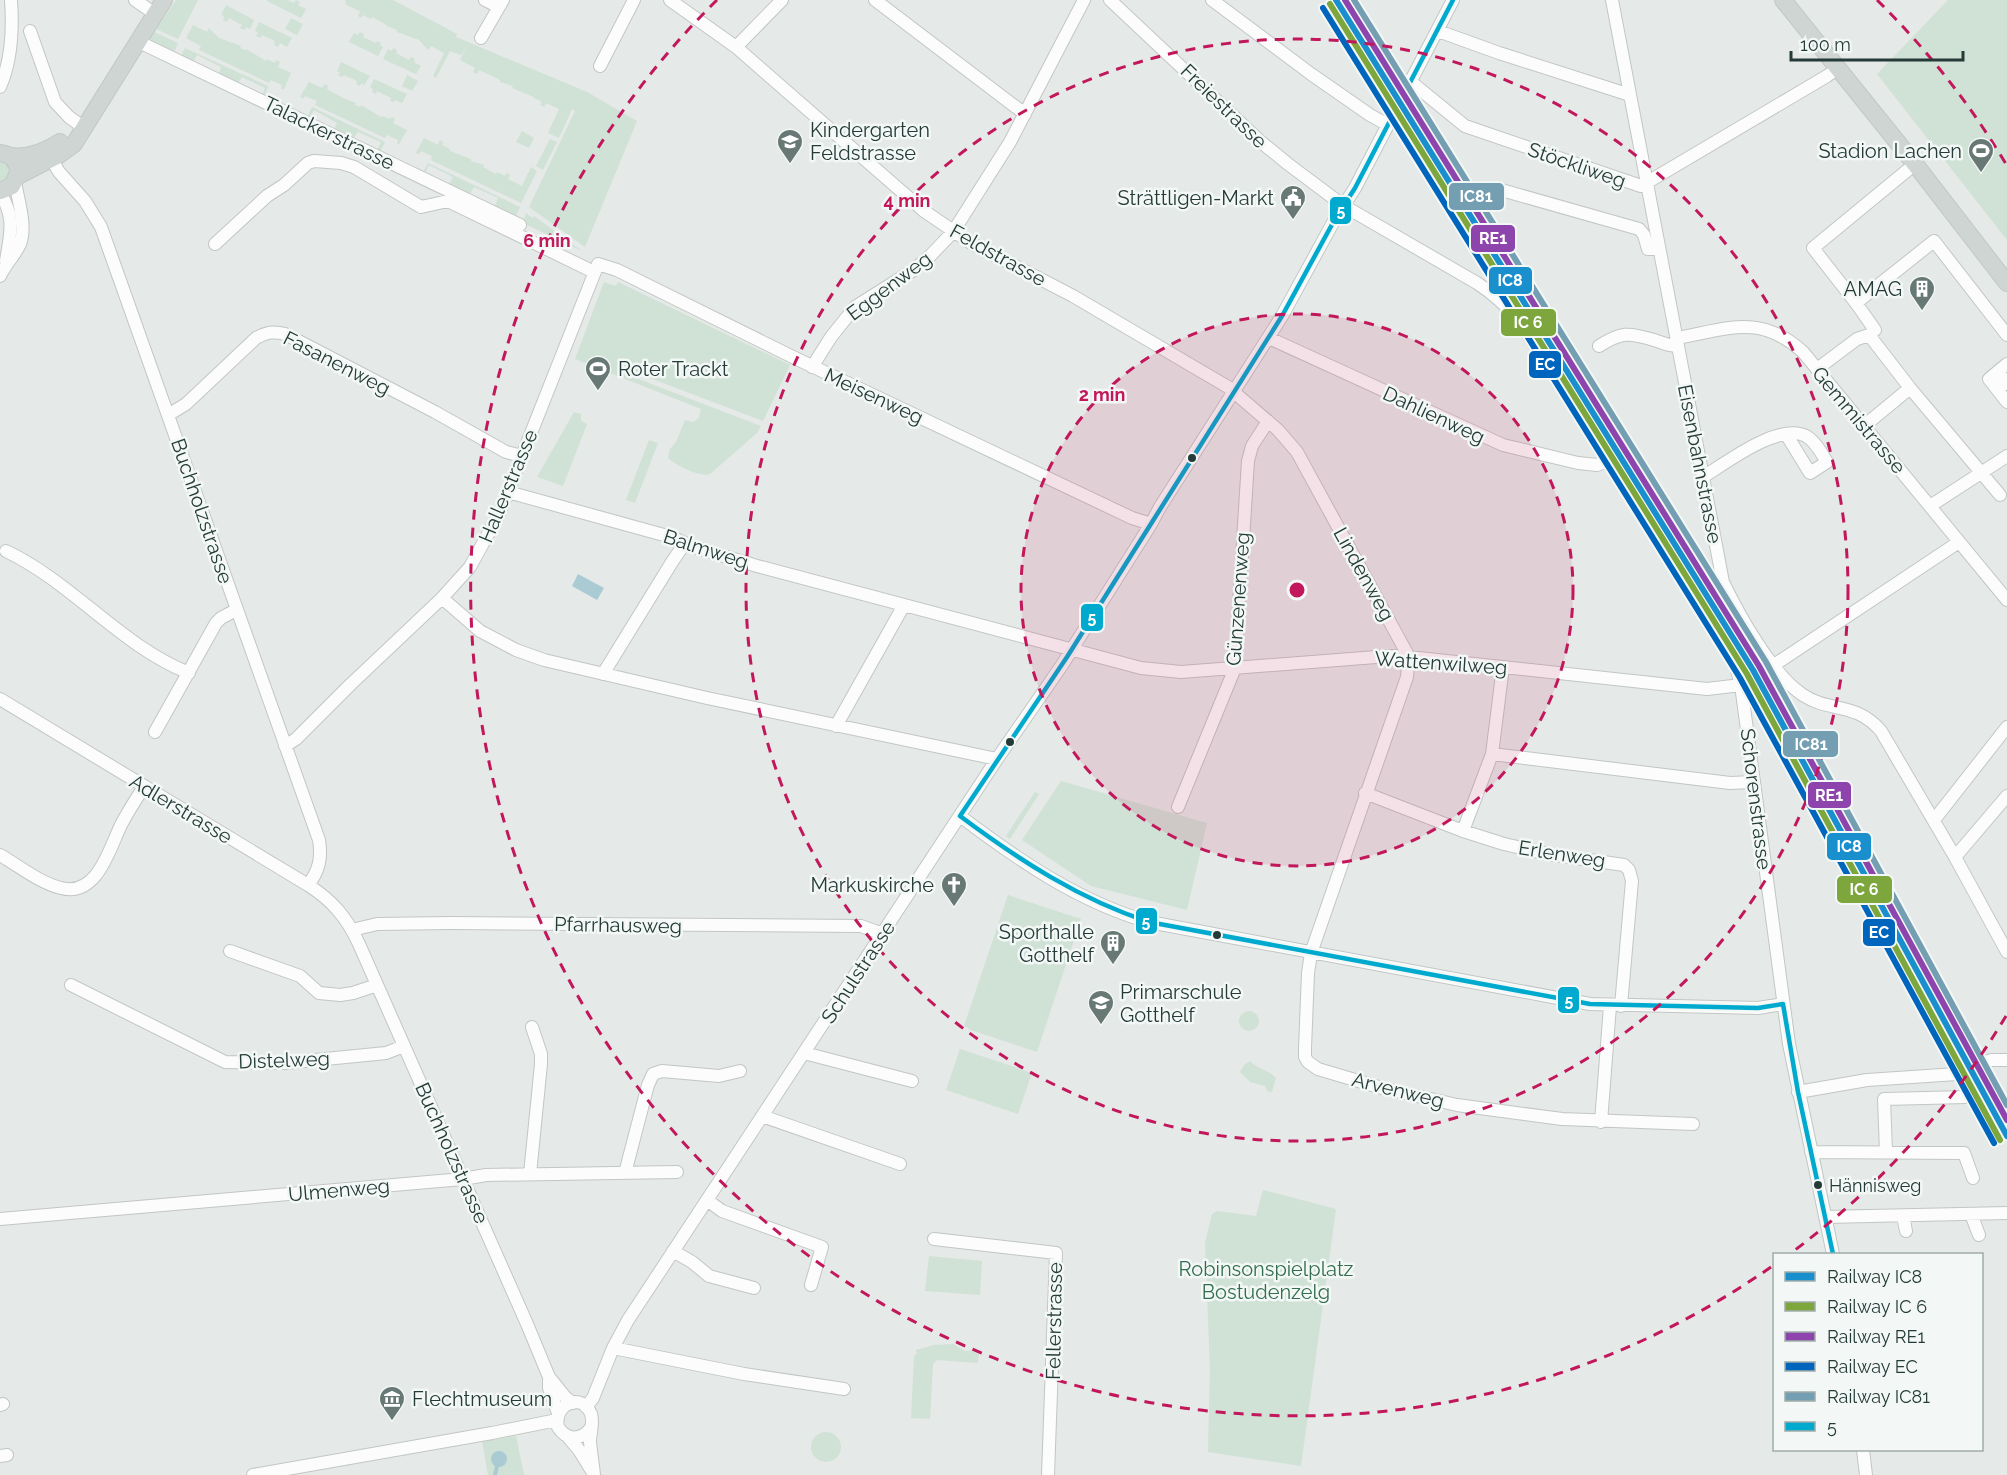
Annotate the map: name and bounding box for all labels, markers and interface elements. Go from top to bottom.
scale bar [1791,24,1964,62]
text: 100 m [1800,34,1851,55]
street label: Freiestrasse [1176,59,1272,153]
street label: Talackerstrasse [260,91,399,175]
place label: Kindergarten Feldstrasse [810,118,930,165]
school or university icon: Kindergarten Feldstrasse [775,127,805,165]
sports icon: Stadion Lachen [1966,136,1996,174]
street label: Stöckliweg [1525,137,1629,193]
place label: Stadion Lachen [1818,139,1962,163]
line badge: IC81 [1448,182,1505,211]
public building icon: Strättligen-Markt [1278,183,1308,221]
place label: Strättligen-Markt [1117,186,1274,210]
text: IC81 [1459,187,1493,206]
text: 4 min [884,190,930,211]
line badge: 5 [1329,196,1352,225]
text: 5 [1337,201,1346,220]
street label: Feldstrasse [946,219,1050,291]
line badge: RE1 [1470,224,1516,253]
text: RE1 [1479,229,1507,248]
text: 6 min [523,230,571,251]
street label: Eggenweg [842,246,936,326]
line badge: IC8 [1488,266,1533,295]
text: IC8 [1497,271,1523,290]
building icon: AMAG [1907,274,1937,312]
place label: AMAG [1844,277,1902,301]
line badge: IC 6 [1500,308,1557,337]
text: IC 6 [1513,313,1543,332]
street label: Fasanenweg [280,326,394,400]
line badge: EC [1528,350,1562,379]
sports icon: Roter Trackt [583,354,613,392]
text: EC [1535,355,1555,374]
place label: Roter Trackt [618,357,729,381]
street label: Gemmistrasse [1807,362,1911,479]
street label: Meisenweg [821,363,927,429]
street label: Dahlienweg [1379,381,1489,449]
street label: Eisenbahnstrasse [1673,382,1727,546]
text: 2 min [1079,384,1125,405]
street label: Hallerstrasse [473,426,543,546]
street label: Buchholzstrasse [166,435,238,587]
unlabelled marker [1186,452,1198,464]
street label: Lindenweg [1328,523,1400,625]
street label: Balmweg [661,524,751,574]
street label: Günzenenweg [1221,531,1255,667]
centre of rings [1287,580,1307,600]
line badge: 5 [1080,603,1104,632]
text: 5 [1088,608,1097,627]
street label: Wattenwilweg [1374,646,1508,680]
street label: Schorenstrasse [1735,727,1777,871]
line badge: IC81 [1782,730,1839,758]
text: IC81 [1794,735,1828,754]
unlabelled marker [1004,736,1016,748]
street label: Adlerstrasse [125,769,237,849]
line badge: RE1 [1807,781,1852,809]
text: RE1 [1815,786,1843,805]
line badge: IC8 [1826,832,1872,861]
street label: Erlenweg [1517,835,1607,873]
text: IC8 [1836,837,1862,856]
church icon: Markuskirche [939,870,969,908]
place label: Markuskirche [810,873,934,897]
line badge: IC 6 [1836,875,1893,904]
text: IC 6 [1849,880,1879,899]
line badge: 5 [1135,907,1158,935]
street label: Pfarrhausweg [554,912,682,938]
text: 5 [1142,912,1151,931]
street label: Schulstrasse [816,916,900,1028]
line badge: EC [1862,918,1896,947]
place label: Sporthalle Gotthelf [999,920,1095,967]
text: EC [1869,923,1889,942]
building icon: Sporthalle Gotthelf [1098,928,1128,966]
unlabelled marker [1211,929,1223,941]
place label: Primarschule Gotthelf [1120,980,1242,1027]
line badge: 5 [1557,986,1580,1014]
school or university icon: Primarschule Gotthelf [1086,988,1116,1026]
text: 5 [1565,991,1574,1010]
street label: Distelweg [238,1046,330,1074]
street label: Arvenweg [1349,1067,1447,1113]
street label: Buchholzstrasse [410,1079,494,1228]
street label: Ulmenweg [287,1174,391,1206]
place label: Hännisweg [1829,1175,1921,1196]
marker: Hännisweg [1812,1179,1824,1191]
legend [1773,1253,1983,1451]
park label: Robinsonspielplatz Bostudenzelg [1179,1257,1354,1304]
street label: Fellerstrasse [1041,1262,1067,1380]
text: Railway IC8 [1827,1266,1922,1287]
text: Railway IC 6 [1827,1296,1927,1317]
text: Railway RE1 [1827,1326,1925,1347]
text: Railway EC [1827,1356,1918,1377]
museum icon: Flechtmuseum [377,1384,407,1422]
text: Railway IC81 [1827,1386,1930,1407]
place label: Flechtmuseum [412,1387,552,1411]
text: 5 [1827,1416,1837,1437]

